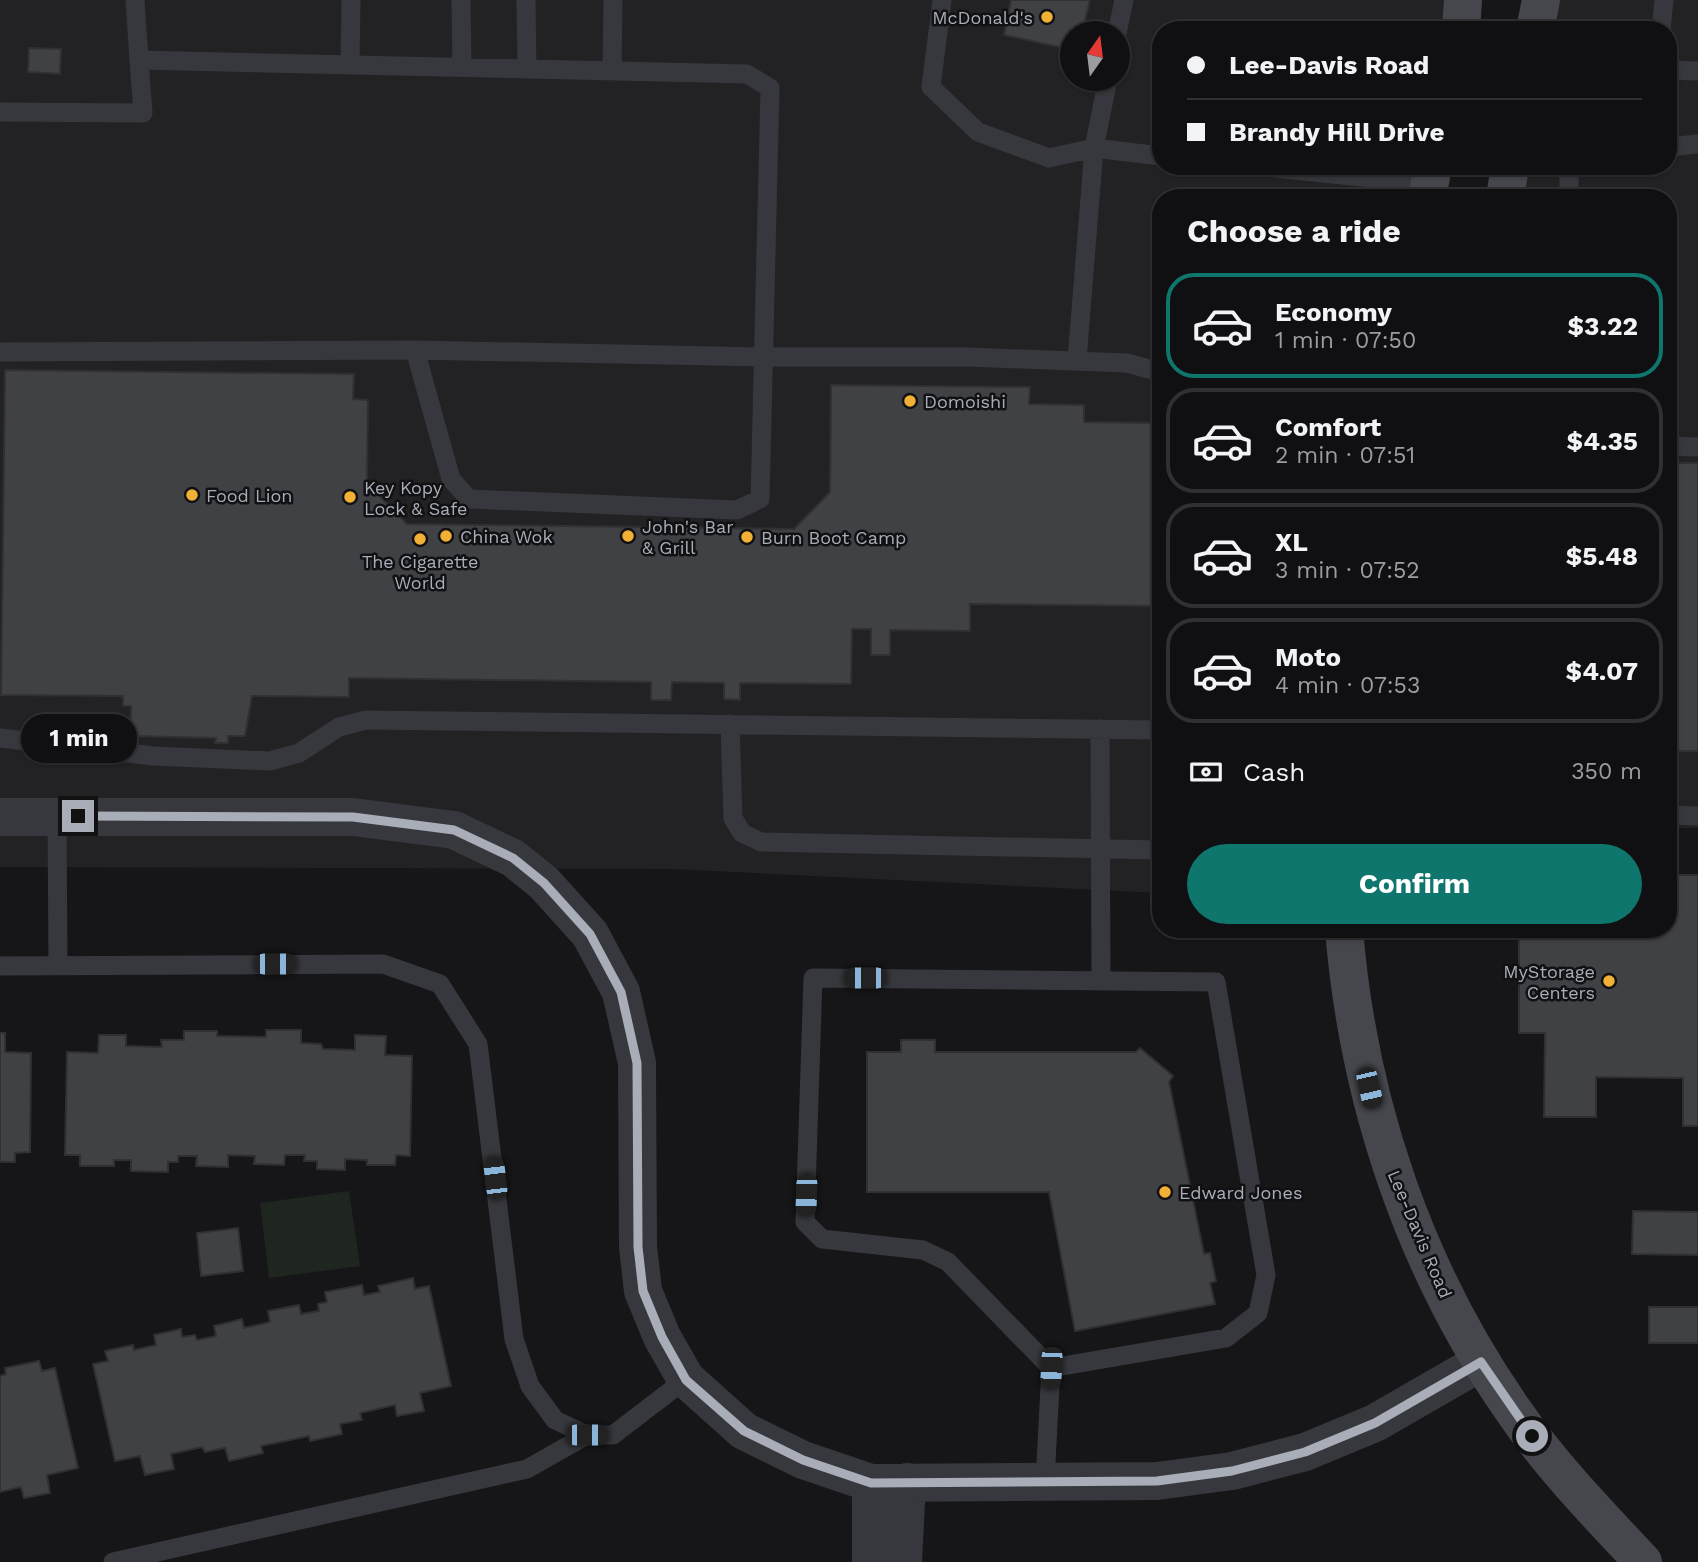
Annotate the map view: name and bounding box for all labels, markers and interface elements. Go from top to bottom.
place label: McDonald's [932,7,1033,28]
marker: McDonald's [1039,9,1055,25]
north arrow [1060,21,1130,91]
map controls [1060,21,1130,91]
text: Lee-Davis Road [1229,50,1429,80]
text: Brandy Hill Drive [1229,117,1445,147]
text: Choose a ride [1187,212,1401,250]
icon: car [1191,294,1254,357]
text: Economy [1275,297,1392,327]
text: $3.22 [1567,311,1638,341]
text: 1 min · 07:50 [1275,327,1416,354]
place label: Domoishi [924,391,1006,412]
marker: Domoishi [902,393,918,409]
icon: car [1191,409,1254,472]
text: Comfort [1275,412,1381,442]
text: $4.35 [1567,426,1638,456]
text: 2 min · 07:51 [1275,442,1415,469]
place label: Key Kopy Lock & Safe [364,477,467,519]
place label: Food Lion [206,485,293,506]
marker: Food Lion [184,487,200,503]
marker: Key Kopy Lock & Safe [342,489,358,505]
place label: John's Bar & Grill [642,516,734,558]
icon: car [1191,524,1254,587]
place label: China Wok [460,526,553,547]
place label: Burn Boot Camp [761,527,906,548]
text: XL [1275,527,1308,557]
marker: China Wok [438,528,454,544]
marker: John's Bar & Grill [620,528,636,544]
marker: Burn Boot Camp [739,529,755,545]
marker: The Cigarette World [412,531,428,547]
text: $5.48 [1566,541,1638,571]
place label: The Cigarette World [362,551,478,593]
text: 3 min · 07:52 [1275,557,1420,584]
icon: car [1191,639,1254,702]
text: Moto [1275,642,1341,672]
text: $4.07 [1565,656,1638,686]
text: 4 min · 07:53 [1275,672,1420,699]
callout: 1 min [20,714,136,764]
text: 1 min [49,725,109,752]
icon: cash [1187,753,1225,791]
text: Cash [1243,757,1305,787]
text: 350 m [1571,758,1642,785]
route end [62,800,94,832]
button: Confirm [1187,844,1642,924]
car [255,954,297,975]
place label: MyStorage Centers [1503,961,1595,1003]
car [845,968,887,989]
marker: MyStorage Centers [1601,973,1617,989]
car [1355,1065,1384,1111]
car [483,1156,508,1200]
street label: Lee-Davis Road [1384,1167,1456,1301]
car [795,1174,818,1216]
place label: Edward Jones [1179,1182,1302,1203]
marker: Edward Jones [1157,1184,1173,1200]
car [1040,1346,1063,1390]
route start [1516,1420,1548,1452]
car [567,1425,609,1446]

